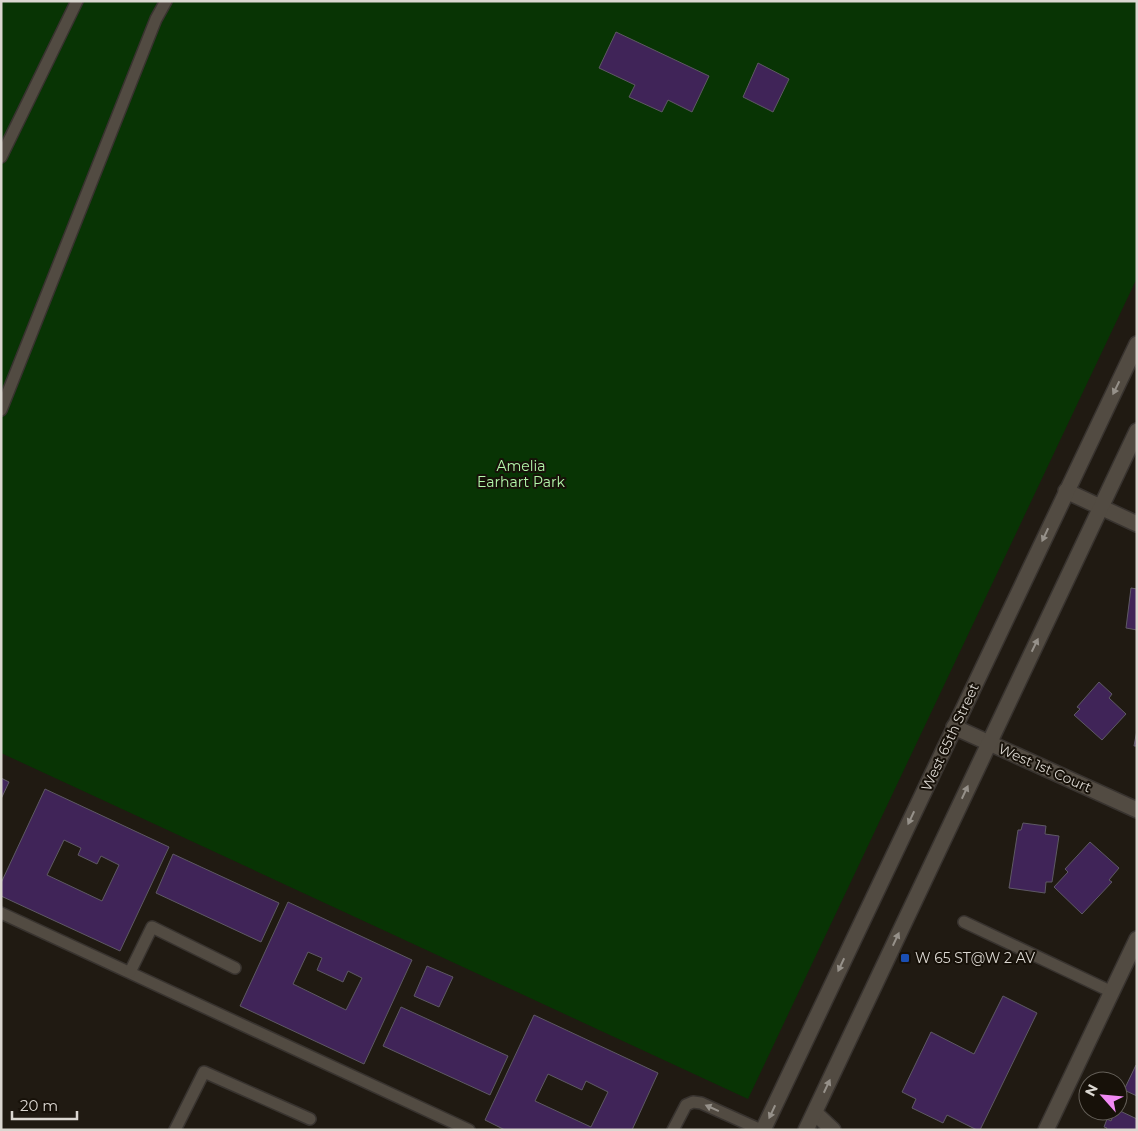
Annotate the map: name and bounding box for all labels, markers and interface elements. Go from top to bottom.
one-way arrow [1112,381,1120,395]
park label: Amelia Earhart Park [477,457,566,491]
one-way arrow [1041,528,1050,543]
one-way arrow [1031,638,1039,652]
street label: West 65th Street [917,680,983,794]
street label: West 1st Court [996,739,1095,797]
one-way arrow [961,784,969,799]
one-way arrow [907,811,915,825]
one-way arrow [893,932,901,946]
place label: W 65 ST@W 2 AV [915,949,1035,967]
marker: W 65 ST@W 2 AV [899,952,911,964]
one-way arrow [837,958,845,972]
north arrow [1078,1071,1128,1121]
one-way arrow [824,1079,832,1093]
text: N [1081,1081,1102,1099]
scale bar [12,1088,78,1120]
text: 20 m [20,1096,58,1115]
one-way arrow [705,1103,719,1111]
one-way arrow [768,1105,776,1119]

